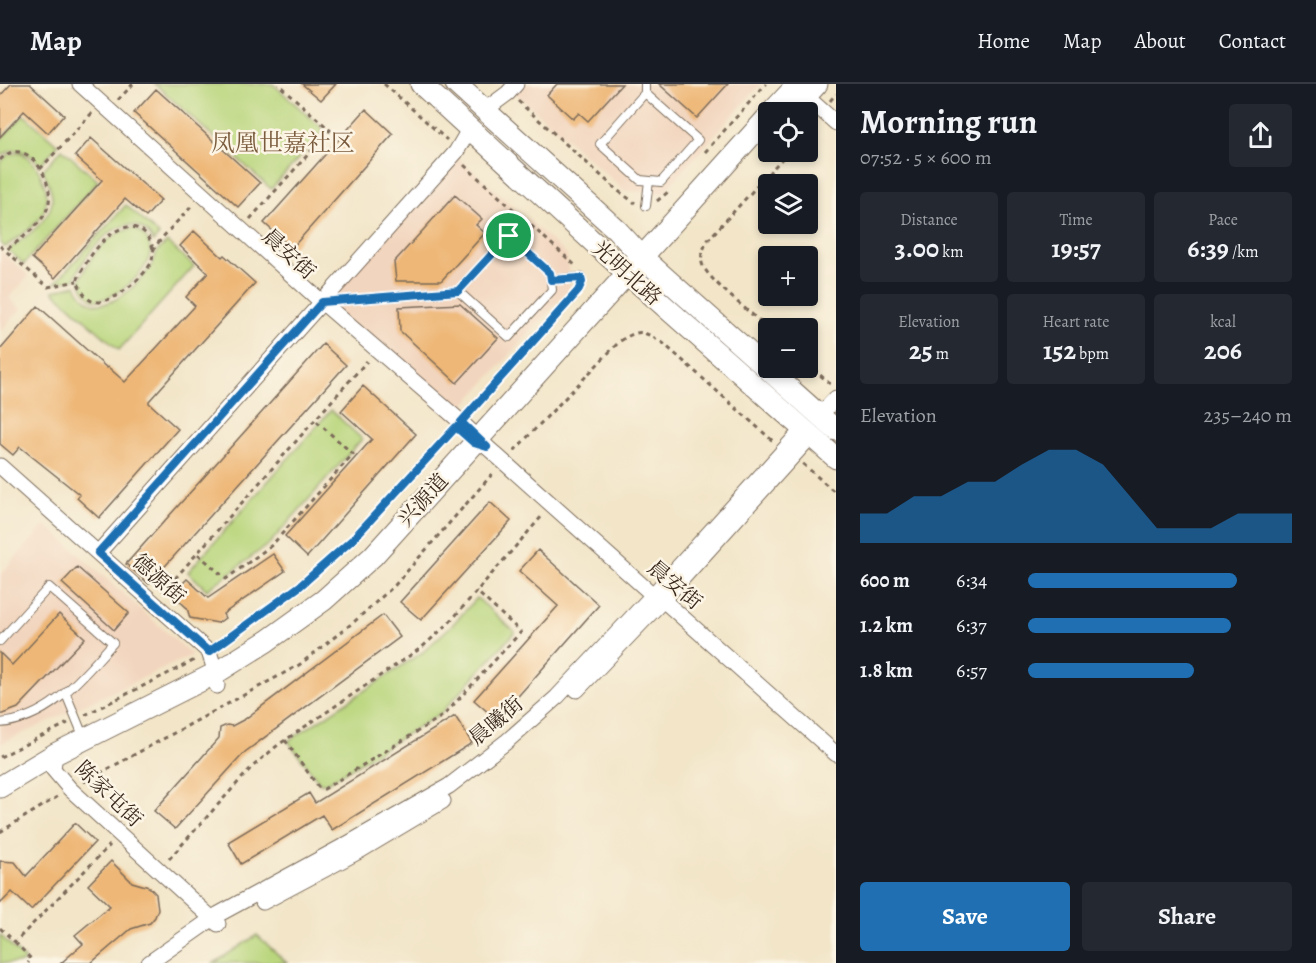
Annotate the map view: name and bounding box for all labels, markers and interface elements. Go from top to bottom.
text: Map [30,22,82,60]
text: Home [977,27,1030,55]
text: Map [1063,27,1101,55]
text: About [1134,27,1186,55]
text: Contact [1219,27,1286,55]
text: Morning run [860,99,1037,144]
map controls [758,102,818,378]
button: locate [758,102,818,162]
button: share [1229,104,1292,167]
district label: 凤凰世嘉社区 [211,127,355,159]
text: 07:52 · 5 × 600 m [860,144,992,171]
button: layers [758,174,818,234]
text: Distance [900,209,958,231]
text: Time [1059,209,1093,231]
text: Pace [1208,209,1238,231]
pin [483,210,534,261]
icon: arrive [492,219,525,252]
street label: 晨安街 [256,223,322,285]
text: 3.00 [895,231,939,266]
text: 19:57 [1051,231,1101,266]
text: 6:39 [1187,231,1229,266]
street label: 光明北路 [586,234,668,312]
text: km [939,241,963,263]
text: /km [1229,241,1259,263]
button: + [758,246,818,306]
text: Elevation [898,311,960,333]
text: Heart rate [1043,311,1109,333]
text: kcal [1210,311,1236,333]
button: − [758,318,818,378]
text: 25 [909,333,933,368]
text: 152 [1043,333,1076,368]
text: 206 [1204,333,1242,368]
text: m [933,343,949,365]
text: bpm [1076,343,1109,365]
text: Elevation [860,402,937,429]
text: 235–240 m [1204,402,1292,429]
street label: 兴源道 [392,467,454,533]
street label: 德源街 [126,548,192,610]
street label: 晨安街 [642,554,708,616]
text: 600 m [860,567,910,594]
text: 6:34 [956,567,987,594]
text: 1.2 km [860,612,913,639]
text: 6:37 [956,612,987,639]
text: 1.8 km [860,657,913,684]
text: 6:57 [956,657,987,684]
street label: 晨曦街 [463,690,529,752]
street label: 陈家屯街 [69,755,149,833]
button: Save [860,882,1070,951]
button: Share [1082,882,1292,951]

